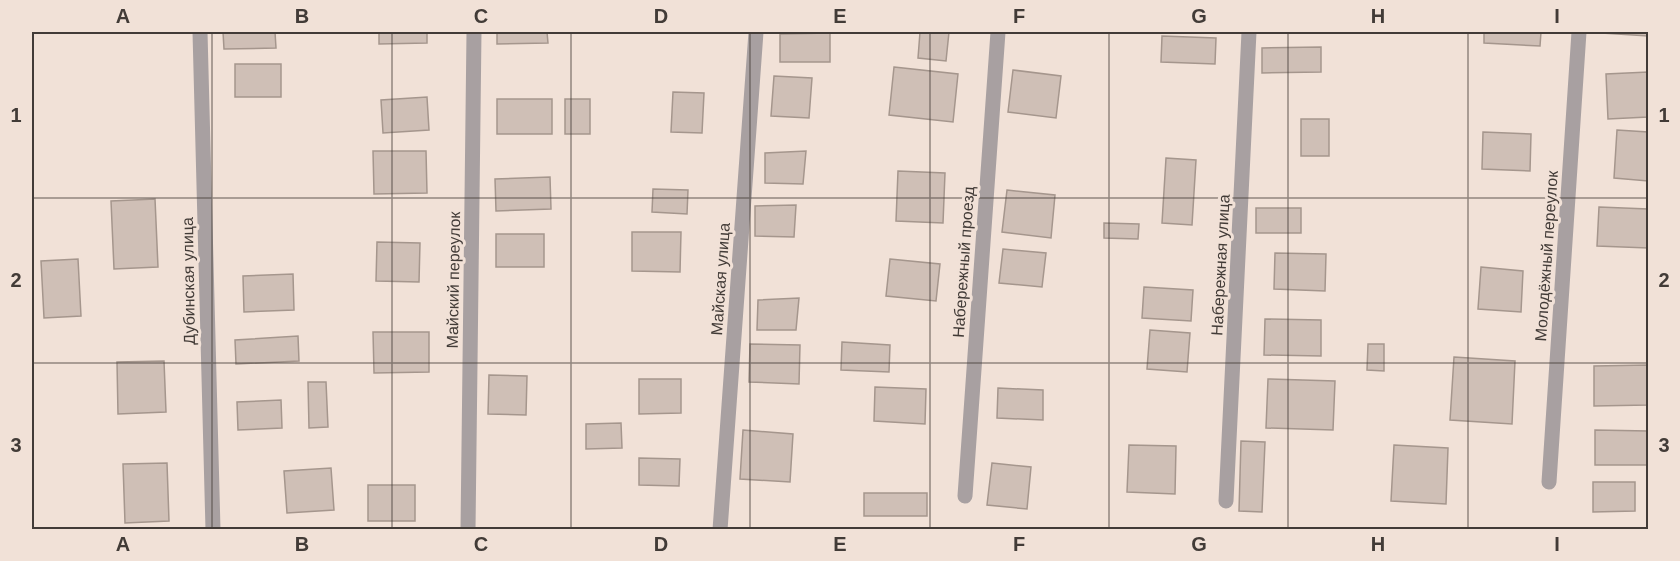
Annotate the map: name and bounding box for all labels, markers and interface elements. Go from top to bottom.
text: A [116,5,130,27]
text: B [295,5,309,27]
text: C [474,5,488,27]
text: D [654,5,668,27]
text: E [833,5,847,27]
text: F [1013,5,1025,27]
text: G [1191,5,1207,27]
text: H [1371,5,1385,27]
text: I [1554,5,1560,27]
text: 1 [10,104,22,126]
text: 1 [1658,104,1670,126]
street label: Молодёжный переулок [1532,169,1561,342]
street label: Набережный проезд [950,185,977,338]
street label: Набережная улица [1208,194,1233,336]
street label: Майский переулок [444,210,463,349]
street label: Дубинская улица [179,217,198,345]
street label: Майская улица [708,222,733,336]
text: 2 [10,269,22,291]
text: 2 [1658,269,1670,291]
text: 3 [10,434,22,456]
text: 3 [1658,434,1670,456]
text: A [116,533,130,555]
text: B [295,533,309,555]
text: C [474,533,488,555]
text: D [654,533,668,555]
text: E [833,533,847,555]
text: F [1013,533,1025,555]
text: G [1191,533,1207,555]
text: H [1371,533,1385,555]
text: I [1554,533,1560,555]

